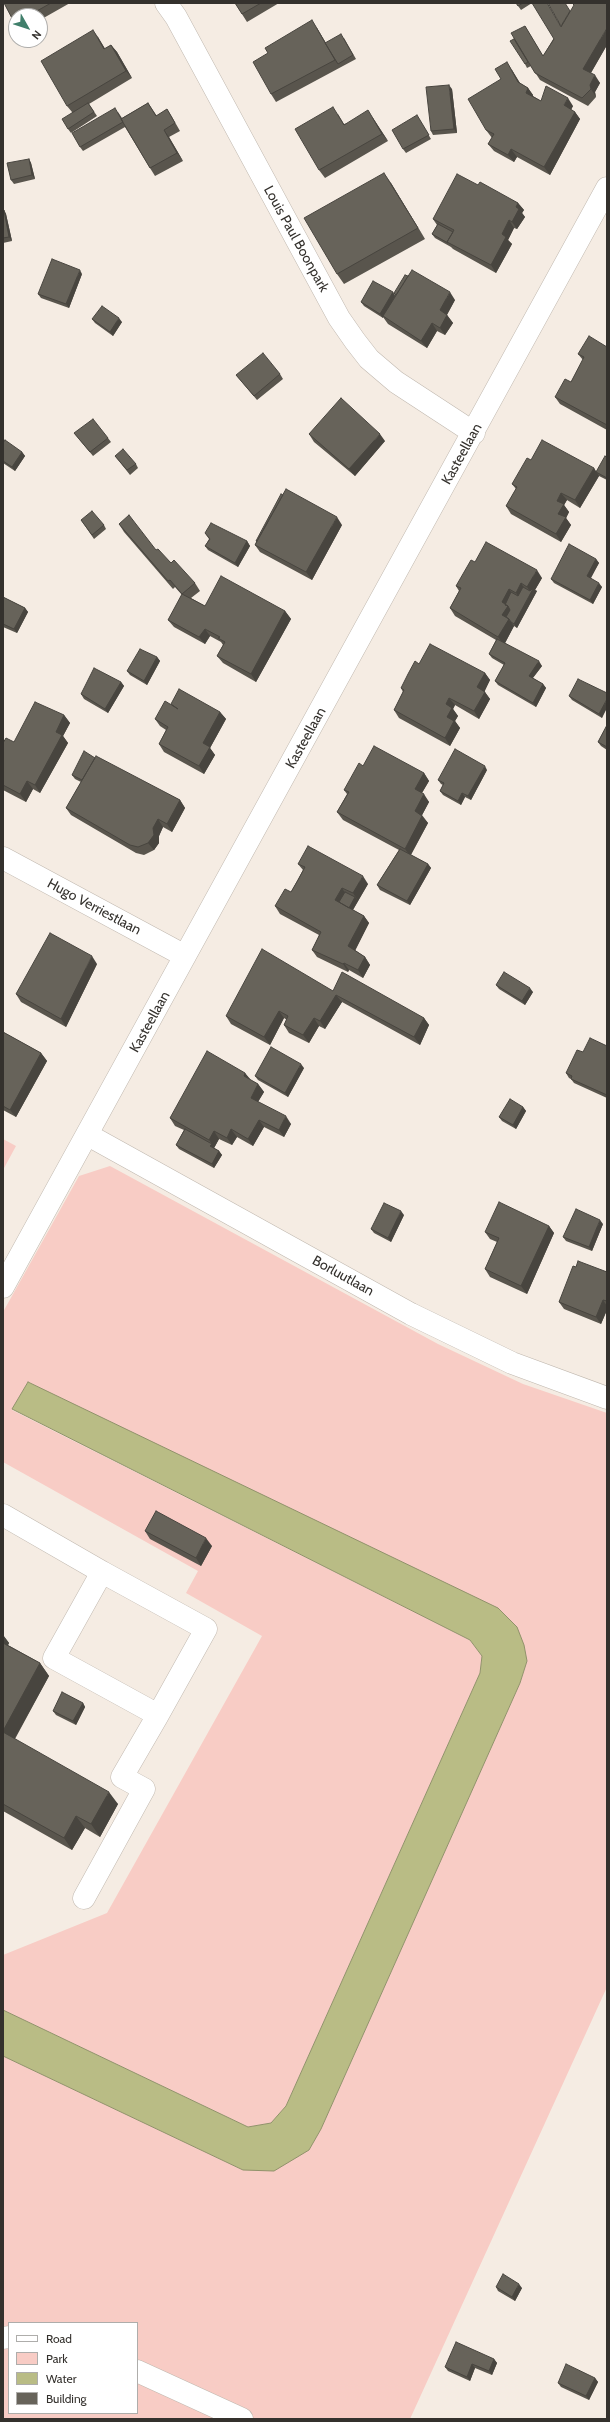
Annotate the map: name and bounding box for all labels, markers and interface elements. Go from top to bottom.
north arrow [8,8,48,48]
text: N [29,27,44,42]
street label: Louis Paul Boonpark [260,183,332,295]
street label: Kasteellaan [438,420,486,488]
street label: Kasteellaan [282,704,330,772]
street label: Hugo Verriestlaan [44,875,144,939]
street label: Kasteellaan [126,988,174,1056]
street label: Borluutlaan [309,1252,377,1300]
legend [8,2322,138,2414]
text: Road [46,2331,72,2346]
text: Park [46,2351,68,2366]
text: Water [46,2371,76,2386]
text: Building [46,2391,87,2406]

